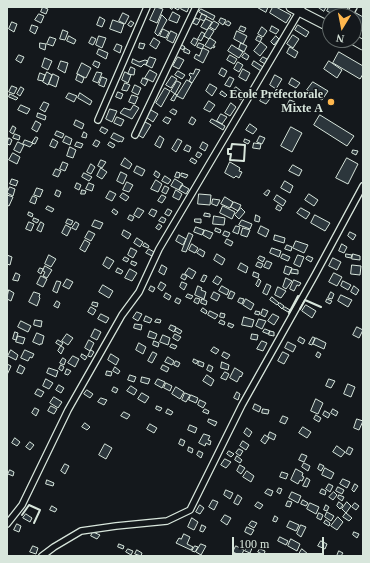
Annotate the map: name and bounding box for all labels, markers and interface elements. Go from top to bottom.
north arrow [322,8,362,48]
text: N [335,32,345,45]
place label: Ecole Préfectorale Mixte A [229,88,323,116]
marker: Ecole Préfectorale Mixte A [326,97,336,107]
scale bar [234,529,326,555]
text: 100 m [239,537,269,551]

